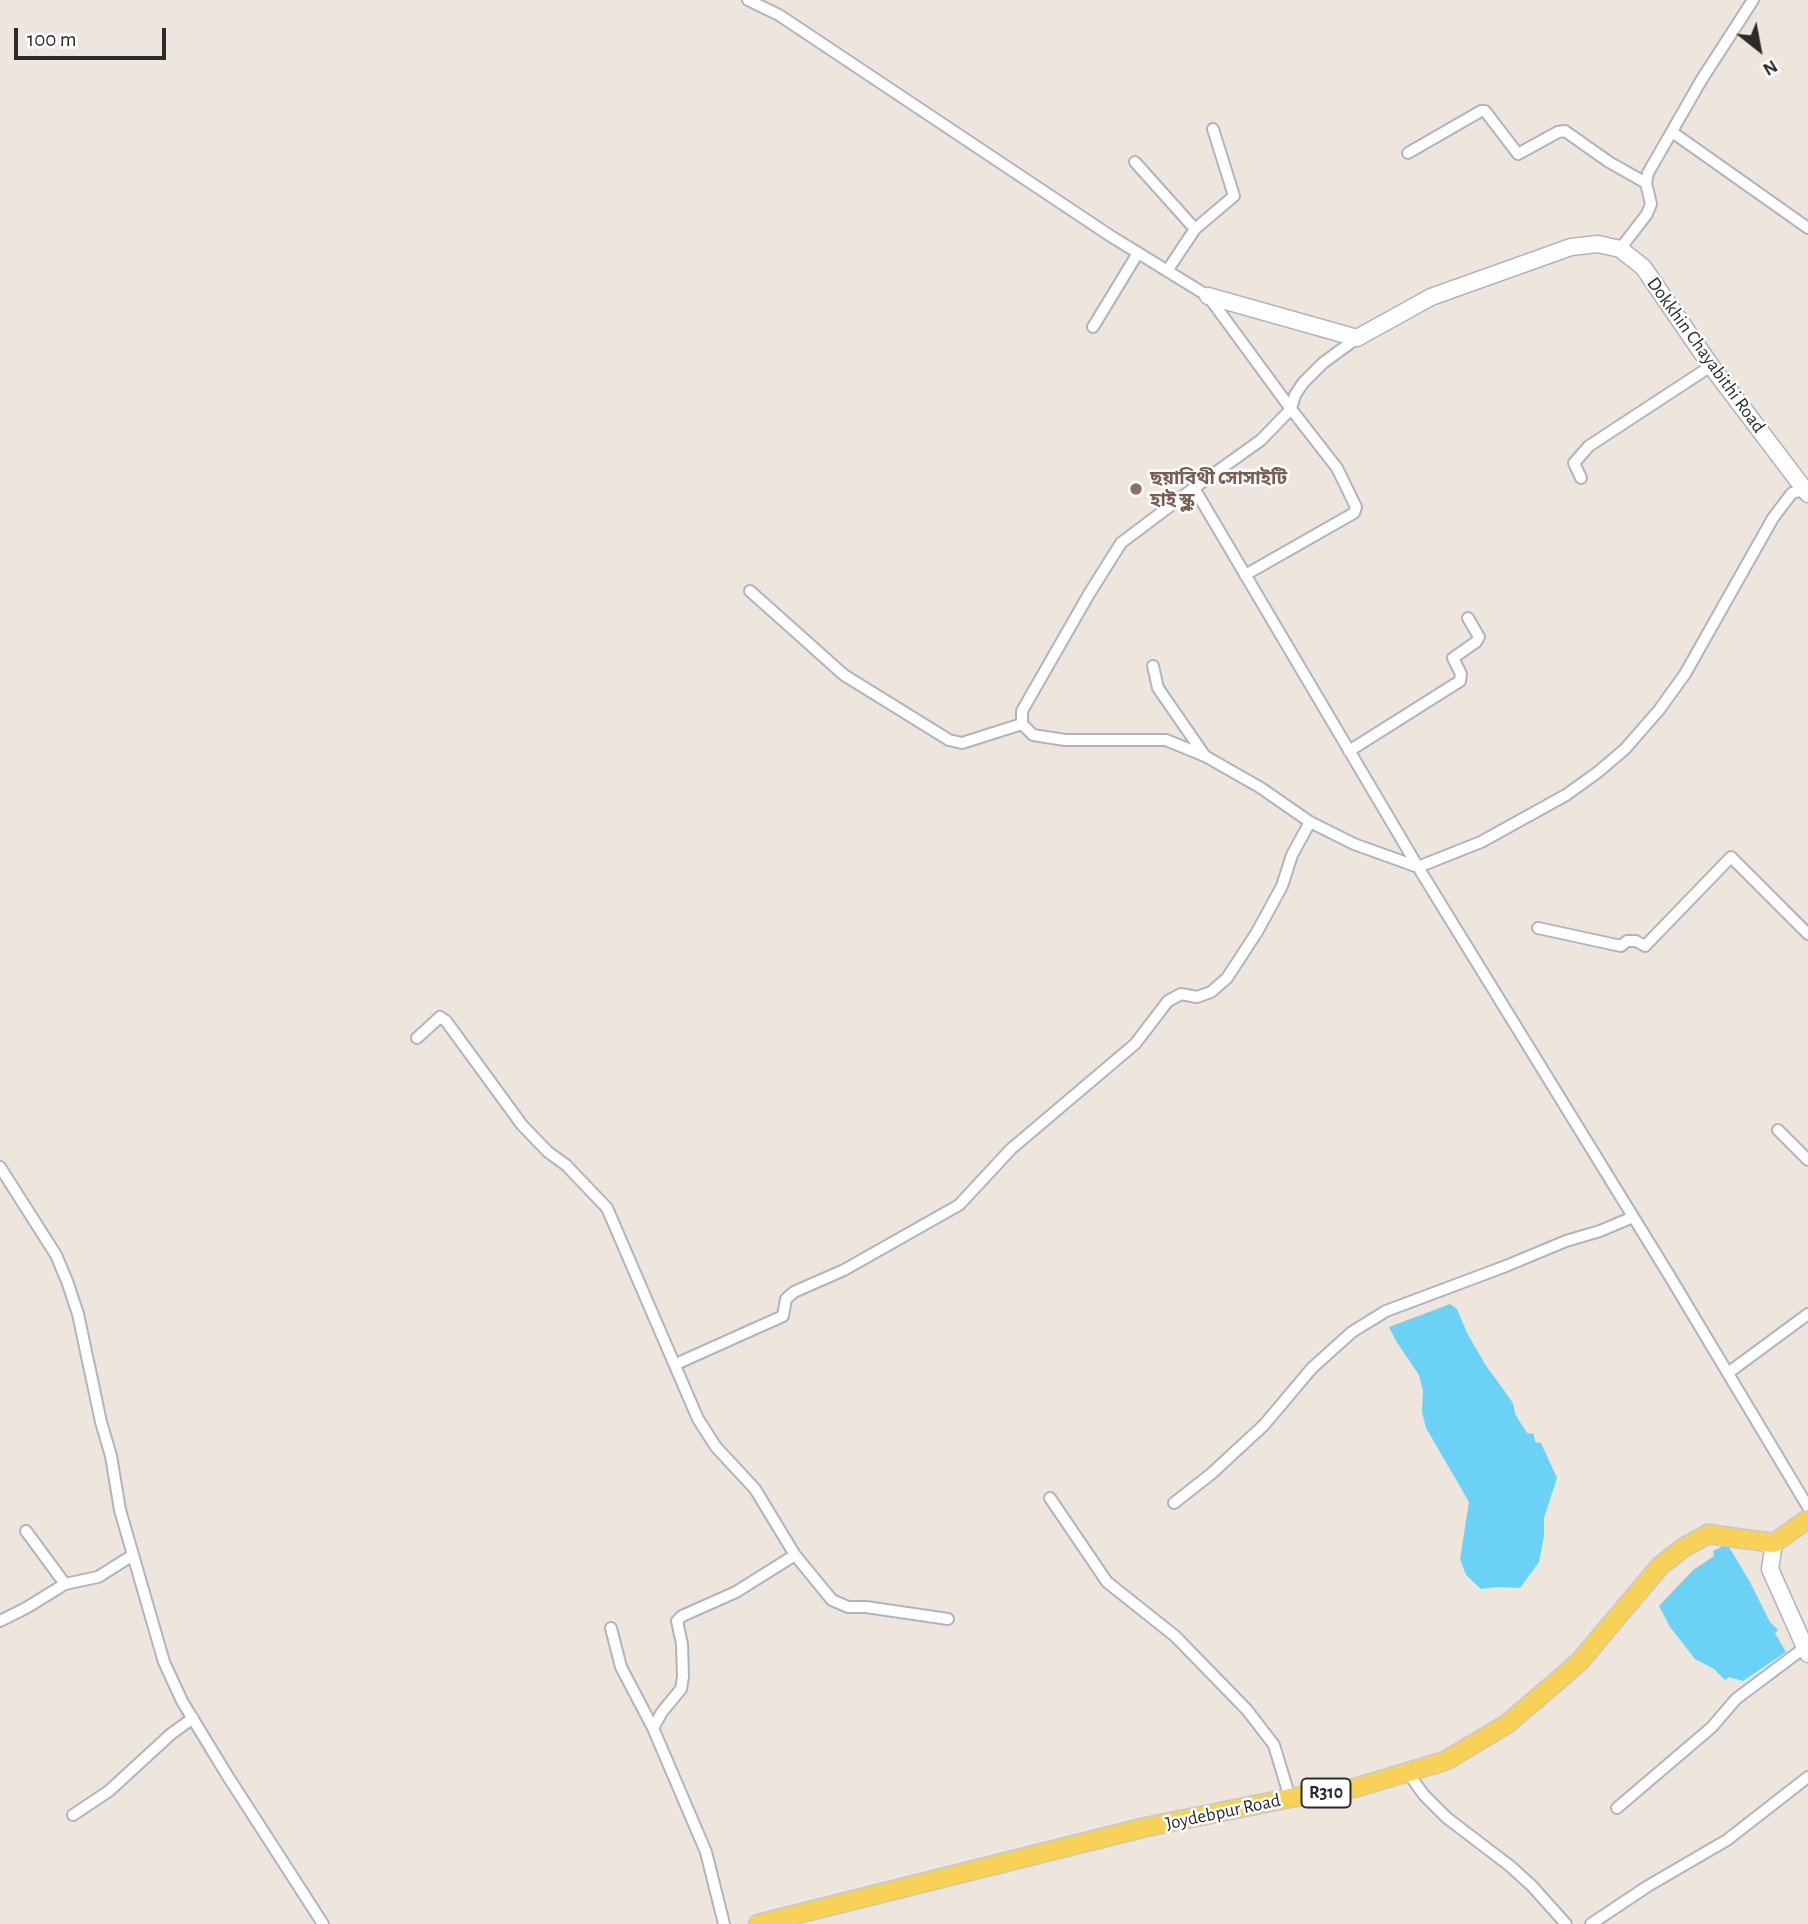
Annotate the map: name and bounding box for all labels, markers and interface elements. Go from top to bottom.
scale bar [18,14,170,58]
north arrow [1724,14,1794,84]
text: 100 m [27,29,77,50]
text: N [1760,56,1781,79]
street label: Dokkhin Chayabithi Road [1642,273,1770,437]
place label: ছয়াবিথী সোসাইটি হাই স্কুল [1150,467,1287,511]
marker: ছয়াবিথী সোসাইটি হাই স্কুল [1128,481,1144,497]
road number: R310 [1302,1778,1350,1808]
street label: Joydebpur Road [1163,1789,1283,1835]

